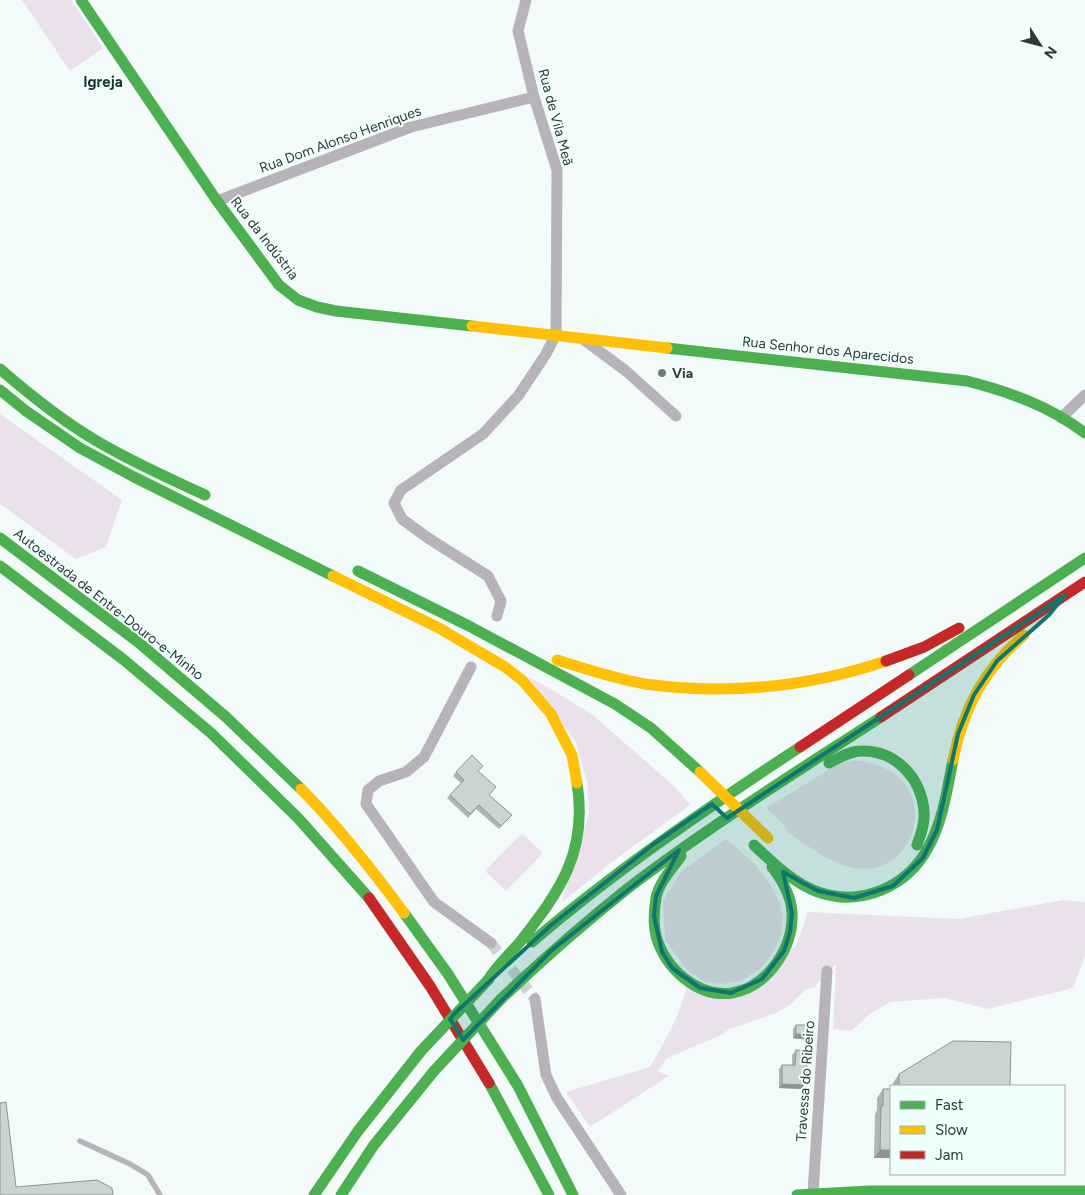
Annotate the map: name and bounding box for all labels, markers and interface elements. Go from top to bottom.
north arrow [1015,20,1065,70]
text: N [1040,43,1060,62]
street label: Rua de Vila Meã [534,67,577,167]
district label: Igreja [83,73,123,91]
street label: Rua Dom Alonso Henriques [257,102,423,177]
street label: Rua da Indústria [227,193,302,283]
street label: Rua Senhor dos Aparecidos [741,333,915,368]
place label: Via [672,365,693,382]
marker: Via [656,367,668,379]
street label: Autoestrada de Entre-Douro-e-Minho [10,525,207,684]
street label: Travessa do Ribeiro [793,1020,818,1142]
legend [890,1085,1065,1175]
text: Fast [935,1096,964,1114]
text: Slow [935,1121,968,1139]
text: Jam [935,1146,963,1164]

